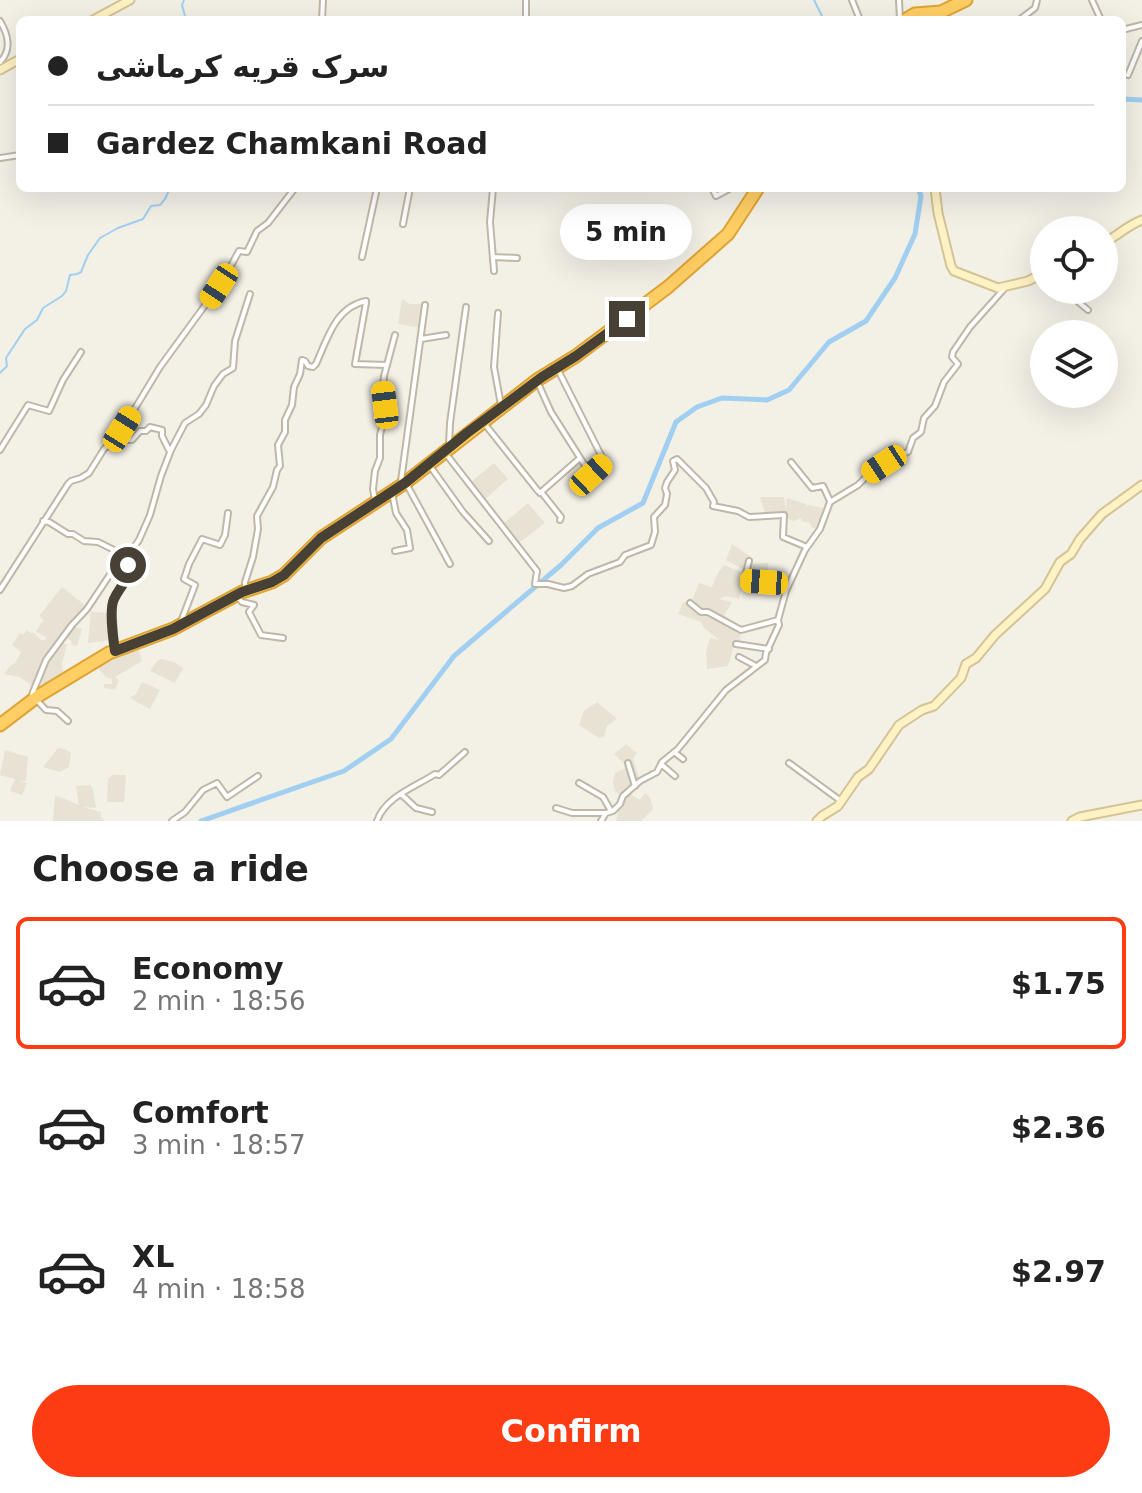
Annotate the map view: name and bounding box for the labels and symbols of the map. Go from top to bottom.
callout: 5 min [561,203,693,259]
car [196,259,242,313]
route end [609,301,645,337]
car [370,380,400,430]
car [99,402,145,456]
car [857,441,911,487]
car [565,450,617,500]
route start [110,547,146,583]
car [739,568,789,596]

